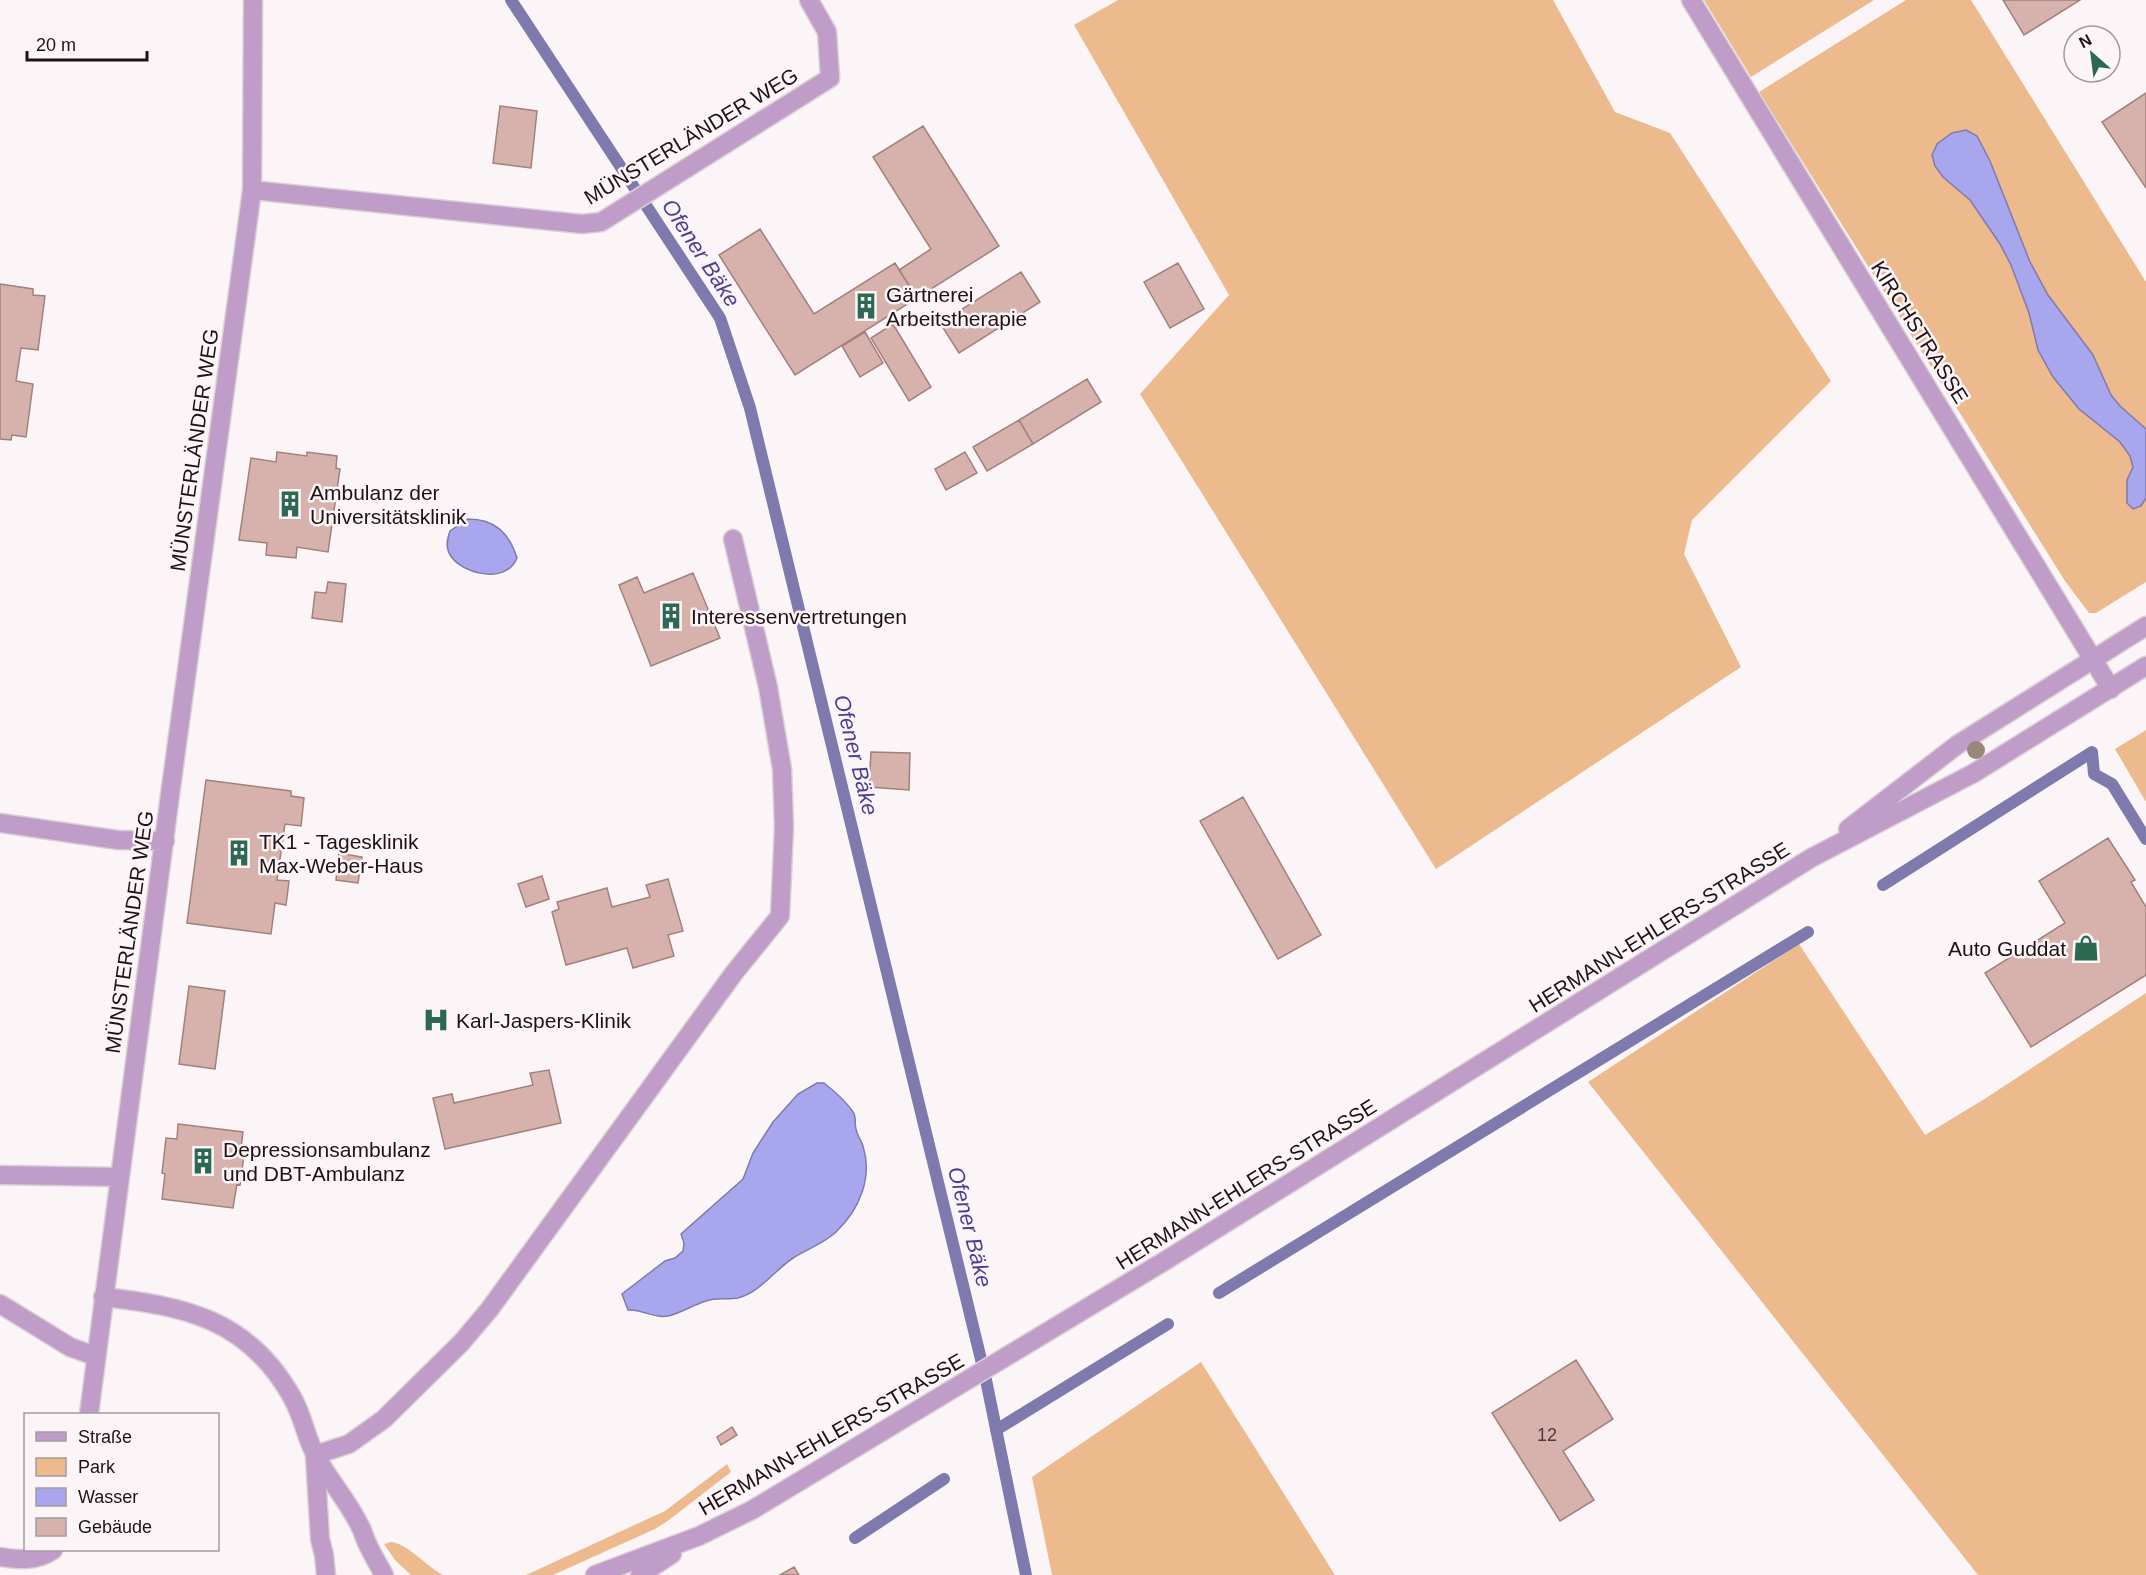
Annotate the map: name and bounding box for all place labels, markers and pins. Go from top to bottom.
place label: Gärtnerei Arbeitstherapie [886,283,1027,330]
building icon: Gärtnerei Arbeitstherapie [851,291,881,321]
place label: Ambulanz der Universitätsklinik [310,481,467,528]
building icon: Ambulanz der Universitätsklinik [275,489,305,519]
building icon: Interessenvertretungen [656,601,686,631]
place label: Interessenvertretungen [691,605,907,628]
place label: TK1 - Tagesklinik Max-Weber-Haus [259,830,423,877]
building icon: TK1 - Tagesklinik Max-Weber-Haus [224,838,254,868]
shop icon: Auto Guddat [2071,933,2101,963]
place label: Auto Guddat [1948,937,2066,960]
hospital icon: Karl-Jaspers-Klinik [421,1005,451,1035]
place label: Karl-Jaspers-Klinik [456,1009,632,1032]
place label: Depressionsambulanz und DBT-Ambulanz [223,1138,431,1185]
building icon: Depressionsambulanz und DBT-Ambulanz [188,1146,218,1176]

